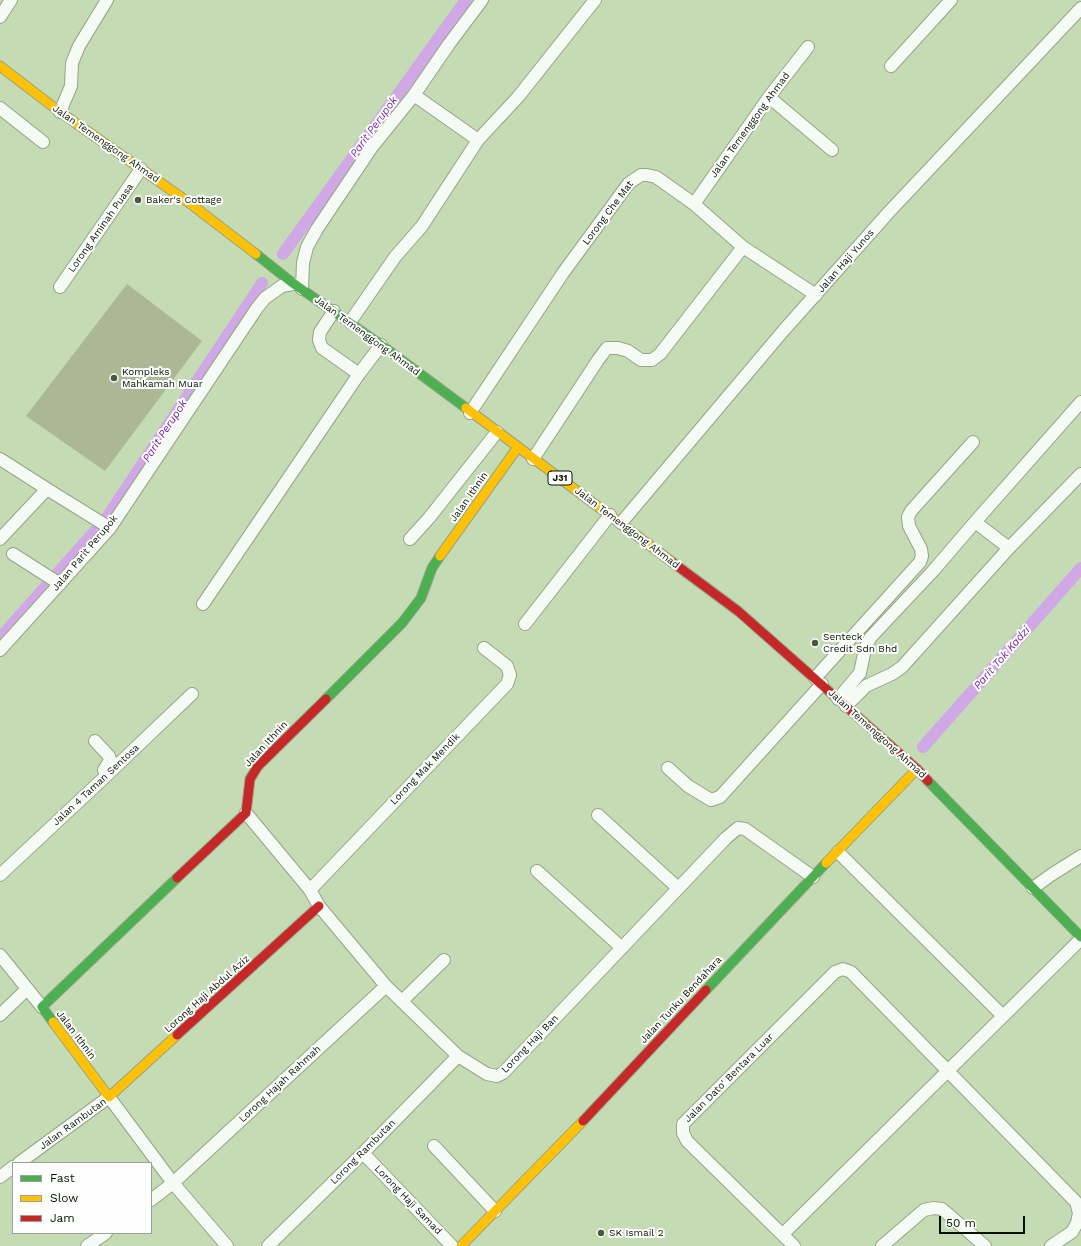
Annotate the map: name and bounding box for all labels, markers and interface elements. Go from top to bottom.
street label: Jalan Temenggong Ahmad [708,70,792,180]
water label: Parit Perupok [348,94,400,160]
street label: Jalan Temenggong Ahmad [50,103,162,185]
street label: Lorong Che Mat [580,179,636,247]
street label: Lorong Aminah Puasa [66,181,136,275]
place label: Baker's Cottage [146,194,222,206]
marker: Baker's Cottage [133,195,143,205]
street label: Jalan Haji Yunos [815,227,877,295]
street label: Jalan Temenggong Ahmad [312,294,422,378]
place label: Kompleks Mahkamah Muar [122,366,203,390]
marker: Kompleks Mahkamah Muar [109,373,119,383]
water label: Parit Perupok [140,397,190,465]
street label: Jalan Ithnin [447,470,491,524]
road number: J31 [548,471,572,485]
street label: Jalan Temenggong Ahmad [572,485,682,571]
street label: Jalan Parit Perupok [50,513,120,593]
water label: Parit Tok Kadzi [971,624,1033,692]
place label: Senteck Credit Sdn Bhd [823,631,897,654]
marker: Senteck Credit Sdn Bhd [810,638,820,648]
street label: Jalan Temenggong Ahmad [826,687,928,781]
street label: Jalan Ithnin [242,719,290,769]
street label: Lorong Mak Mendik [388,731,462,807]
street label: Jalan 4 Taman Sentosa [50,742,142,828]
street label: Lorong Haji Abdul Aziz [162,953,252,1035]
street label: Jalan Tunku Bendahara [638,954,724,1046]
street label: Jalan Ithnin [54,1008,98,1062]
street label: Lorong Haji Ban [499,1012,561,1076]
street label: Jalan Dato' Bentara Luar [682,1031,776,1125]
street label: Lorong Hajah Rahmah [237,1043,323,1125]
street label: Jalan Rambutan [37,1096,109,1152]
street label: Lorong Rambutan [328,1117,398,1187]
legend [12,1162,152,1234]
street label: Lorong Haji Samad [372,1163,444,1237]
text: Fast [50,1171,75,1185]
text: Slow [50,1191,78,1205]
scale bar [941,1208,1027,1234]
text: Jam [50,1211,75,1225]
text: 50 m [946,1216,976,1230]
place label: SK Ismail 2 [609,1227,664,1239]
marker: SK Ismail 2 [596,1228,606,1238]

